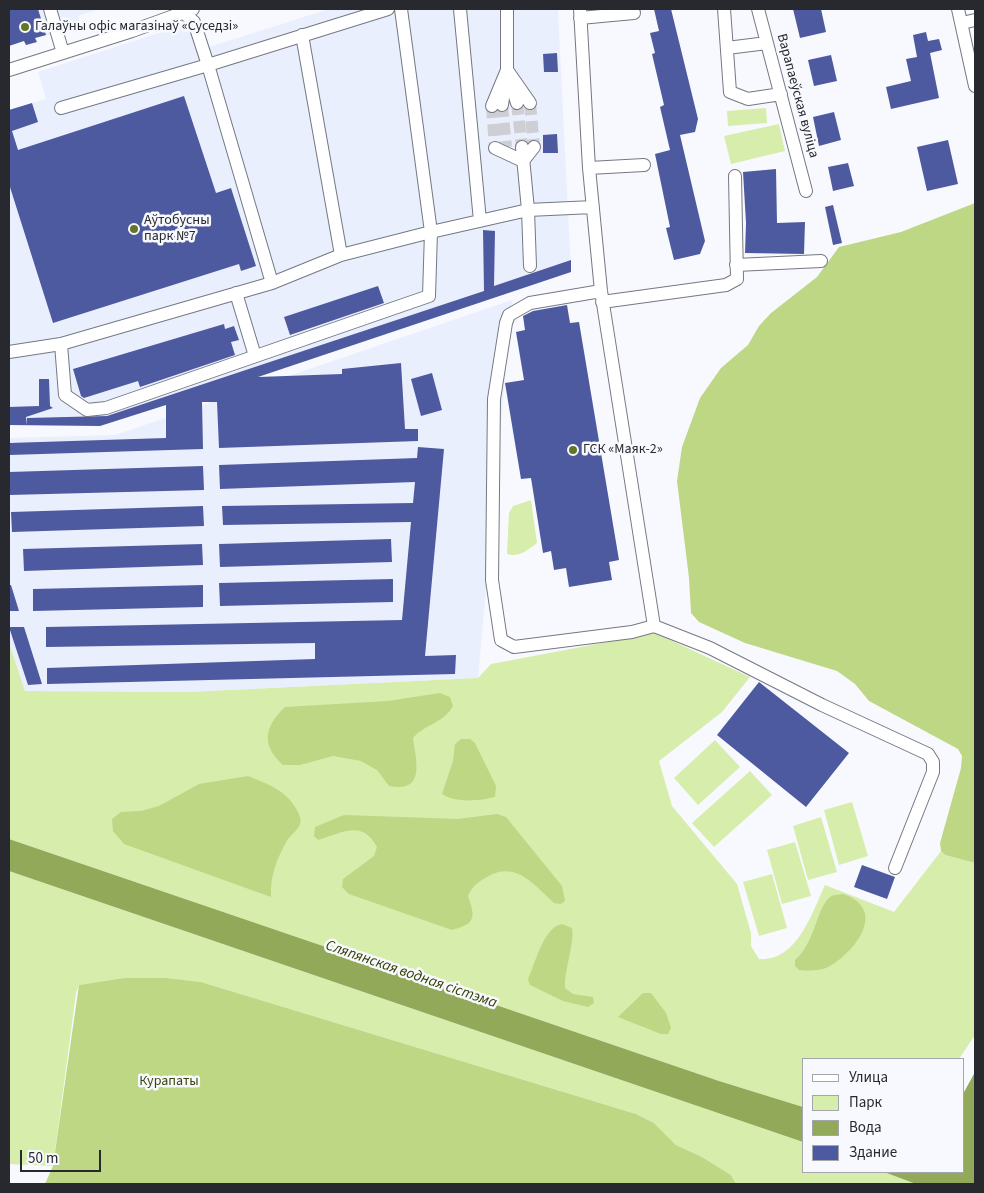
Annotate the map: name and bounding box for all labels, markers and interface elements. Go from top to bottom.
place label: Галаўны офіс магазінаў «Суседзі» [35,19,238,35]
marker: Галаўны офіс магазінаў «Суседзі» [19,21,31,33]
street label: Варапаеўская вуліца [772,32,822,160]
place label: Аўтобусны парк №7 [144,213,210,246]
marker: Аўтобусны парк №7 [128,223,140,235]
place label: ГСК «Маяк-2» [583,442,663,458]
marker: ГСК «Маяк-2» [567,444,579,456]
water label: Сляпянская водная сістэма [323,937,499,1013]
legend [802,1058,964,1173]
text: Улица [849,1067,888,1088]
park label: Курапаты [139,1074,199,1090]
text: Парк [849,1092,882,1113]
text: Вода [849,1117,882,1138]
scale bar [22,1140,104,1172]
text: Здание [849,1142,897,1163]
text: 50 m [28,1148,58,1169]

